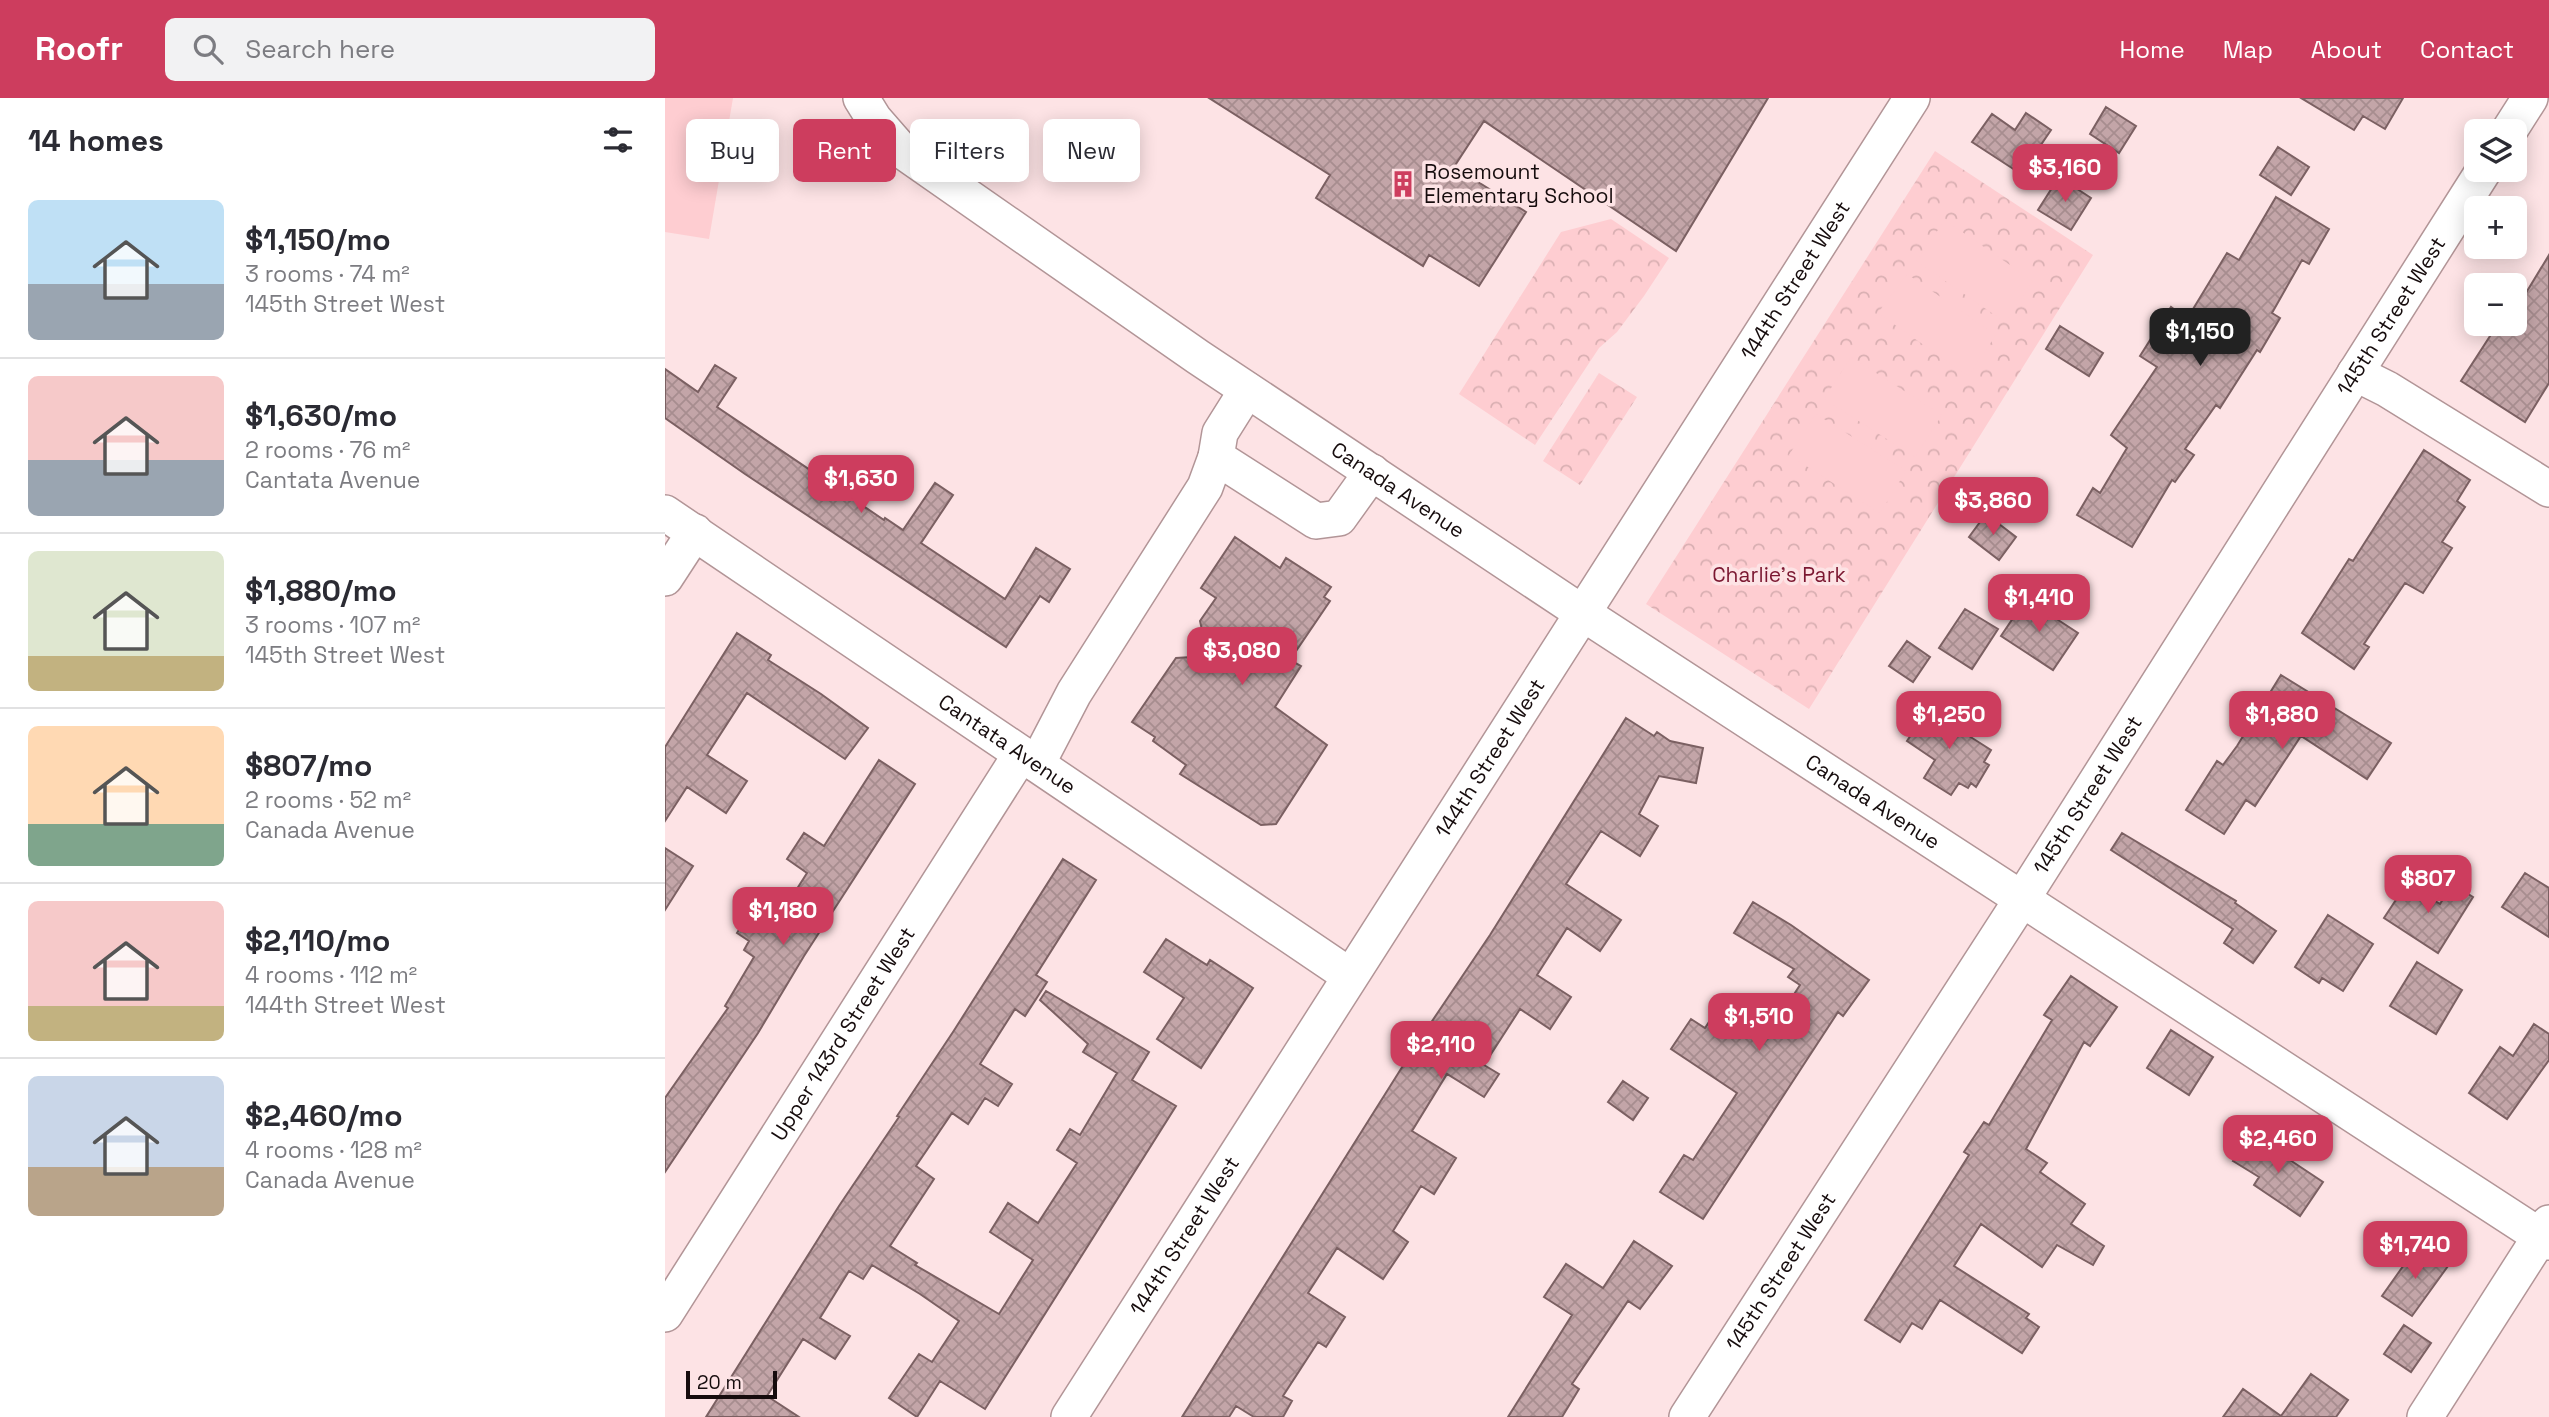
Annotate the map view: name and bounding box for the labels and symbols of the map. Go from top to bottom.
pin: $3,160 [2008,144,2122,204]
place label: Rosemount Elementary School [1424,158,1614,209]
building icon: Rosemount Elementary School [1388,169,1418,199]
street label: 144th Street West [1734,195,1856,365]
street label: 145th Street West [2331,231,2451,400]
pin: $1,150 [2143,308,2257,368]
street label: Canada Avenue [1326,435,1470,544]
pin: $1,630 [804,456,918,515]
pin: $3,860 [1936,478,2050,537]
park label: Charlie's Park [1712,561,1846,588]
pin: $1,410 [1982,574,2096,634]
pin: $3,080 [1185,628,1299,687]
street label: 144th Street West [1429,673,1550,842]
street label: Cantata Avenue [934,688,1081,800]
pin: $1,250 [1892,692,2006,751]
pin: $1,880 [2225,692,2339,751]
street label: 145th Street West [2027,710,2148,879]
street label: Canada Avenue [1801,748,1945,855]
pin: $807 [2387,856,2469,915]
pin: $1,180 [726,888,840,947]
street label: Upper 143rd Street West [765,921,921,1146]
pin: $1,510 [1702,993,1816,1053]
pin: $2,110 [1384,1021,1498,1081]
pin: $2,460 [2221,1116,2335,1175]
street label: 144th Street West [1124,1151,1245,1320]
street label: 145th Street West [1720,1187,1842,1356]
pin: $1,740 [2358,1222,2472,1281]
scale bar [686,1368,777,1400]

